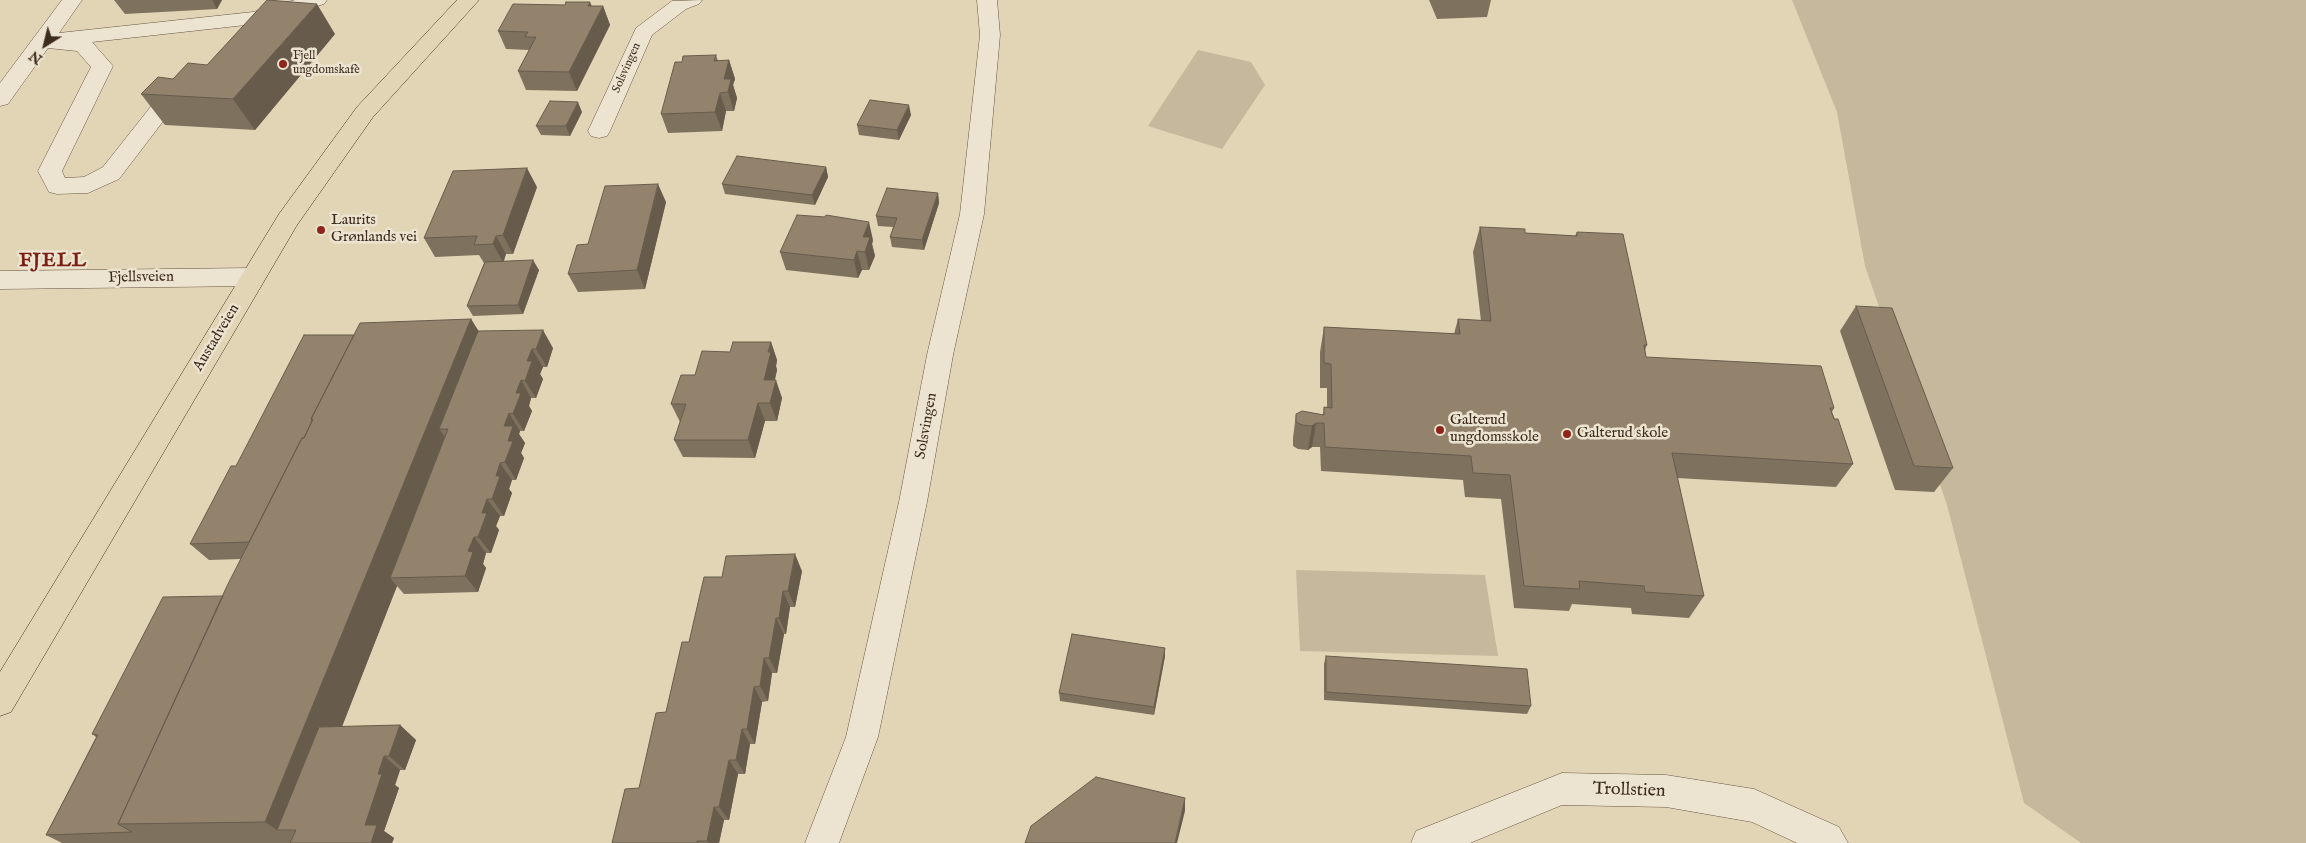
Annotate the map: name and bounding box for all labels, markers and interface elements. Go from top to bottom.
north arrow [20,20,70,70]
street label: Solsvingen [610,41,644,95]
text: N [26,46,46,68]
place label: Fjell ungdomskafè [293,50,360,78]
marker: Fjell ungdomskafè [277,58,289,70]
place label: Laurits Grønlands vei [331,212,417,247]
marker: Laurits Grønlands vei [315,224,327,236]
district label: FJELL [18,250,88,274]
street label: Fjellsveien [108,268,174,288]
street label: Austadveien [190,301,244,375]
street label: Solsvingen [912,392,942,460]
place label: Galterud ungdomsskole [1450,412,1539,447]
marker: Galterud ungdomsskole [1434,424,1446,436]
place label: Galterud skole [1577,425,1668,443]
marker: Galterud skole [1561,428,1573,440]
street label: Trollstien [1592,779,1666,803]

